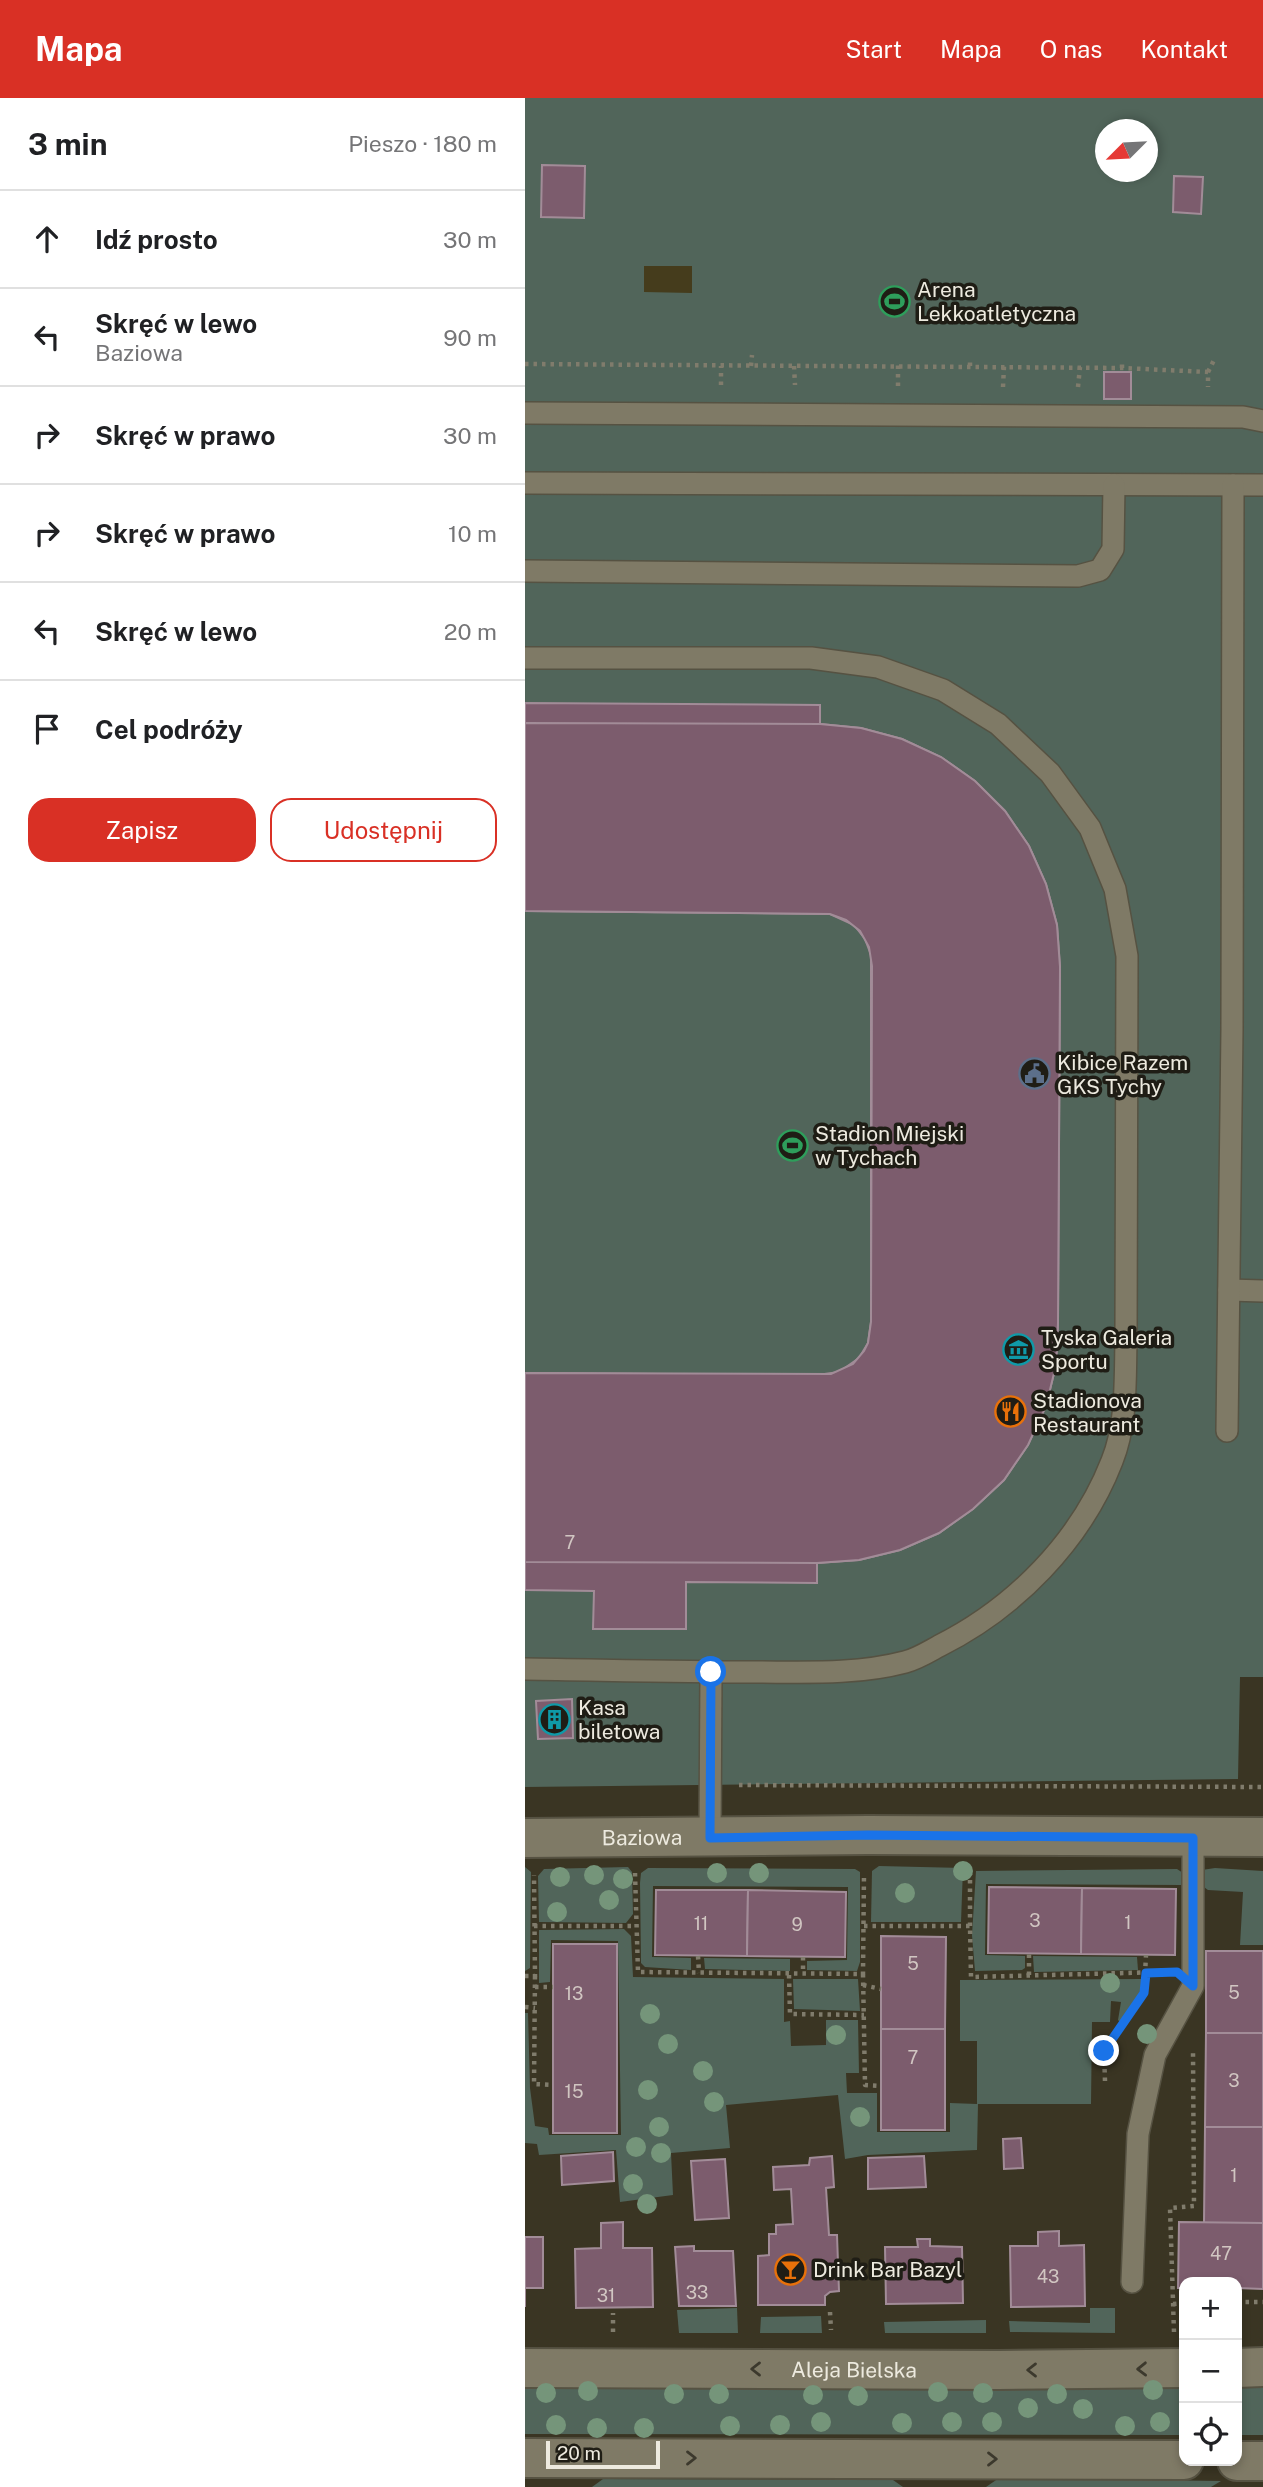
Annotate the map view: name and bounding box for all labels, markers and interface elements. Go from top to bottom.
text: Mapa [35,30,123,68]
text: Start [845,35,902,63]
text: Mapa [940,35,1002,63]
text: O nas [1040,35,1102,63]
text: Kontakt [1140,35,1228,63]
north arrow [1095,119,1158,182]
text: 3 min [28,126,107,162]
text: Pieszo · 180 m [348,130,497,157]
icon: ahead [28,220,66,258]
text: Idź prosto [95,224,218,255]
text: 30 m [443,226,497,253]
place label: Arena Lekkoatletyczna [917,277,1076,326]
sports icon: Arena Lekkoatletyczna [877,284,911,318]
text: Skręć w lewo [95,308,257,339]
icon: left [28,318,66,356]
text: 90 m [443,324,497,351]
text: Baziowa [95,339,183,366]
icon: right [28,416,66,454]
text: Skręć w prawo [95,420,275,451]
text: 30 m [443,422,497,449]
icon: right [28,514,66,552]
text: Skręć w prawo [95,518,275,549]
text: 10 m [448,520,497,547]
icon: left [28,612,66,650]
text: Skręć w lewo [95,616,257,647]
text: 20 m [444,618,497,645]
icon: arrive [28,710,66,748]
text: Cel podróży [95,714,243,745]
button: Zapisz [28,798,256,862]
button: Udostępnij [270,798,497,862]
place label: Kibice Razem GKS Tychy [1057,1050,1188,1099]
public building icon: Kibice Razem GKS Tychy [1017,1057,1051,1091]
place label: Stadion Miejski w Tychach [815,1121,964,1170]
sports icon: Stadion Miejski w Tychach [775,1128,809,1162]
place label: Tyska Galeria Sportu [1041,1325,1172,1374]
museum icon: Tyska Galeria Sportu [1001,1332,1035,1366]
place label: Stadionova Restaurant [1033,1388,1142,1437]
restaurant icon: Stadionova Restaurant [993,1395,1027,1429]
house number: 7 [565,1532,575,1553]
route start [695,1656,726,1687]
place label: Kasa biletowa [578,1695,660,1744]
building icon: Kasa biletowa [538,1702,572,1736]
street label: Baziowa [602,1824,682,1850]
house number: 3 [1029,1910,1041,1931]
house number: 1 [1124,1912,1132,1933]
house number: 11 [694,1913,708,1934]
house number: 9 [791,1914,803,1935]
house number: 5 [907,1953,919,1974]
house number: 5 [1228,1982,1240,2003]
house number: 13 [565,1983,583,2004]
route end [1088,2035,1119,2066]
house number: 7 [908,2047,918,2068]
house number: 3 [1228,2070,1240,2091]
house number: 15 [565,2081,583,2102]
house number: 1 [1230,2165,1238,2186]
house number: 47 [1210,2243,1232,2264]
bar icon: Drink Bar Bazyl [773,2252,807,2286]
place label: Drink Bar Bazyl [813,2257,962,2282]
house number: 43 [1037,2266,1059,2287]
map controls [1179,2277,1242,2466]
button: + [1179,2277,1242,2340]
house number: 33 [686,2282,708,2303]
house number: 31 [597,2285,615,2306]
button: − [1179,2340,1242,2403]
street label: Aleja Bielska [791,2357,917,2382]
one-way arrow [750,2361,760,2377]
one-way arrow [1136,2361,1147,2377]
one-way arrow [1026,2362,1037,2378]
button: locate [1179,2403,1242,2466]
scale bar [546,2438,660,2470]
text: 20 m [557,2442,601,2464]
one-way arrow [686,2450,697,2466]
one-way arrow [987,2452,998,2467]

